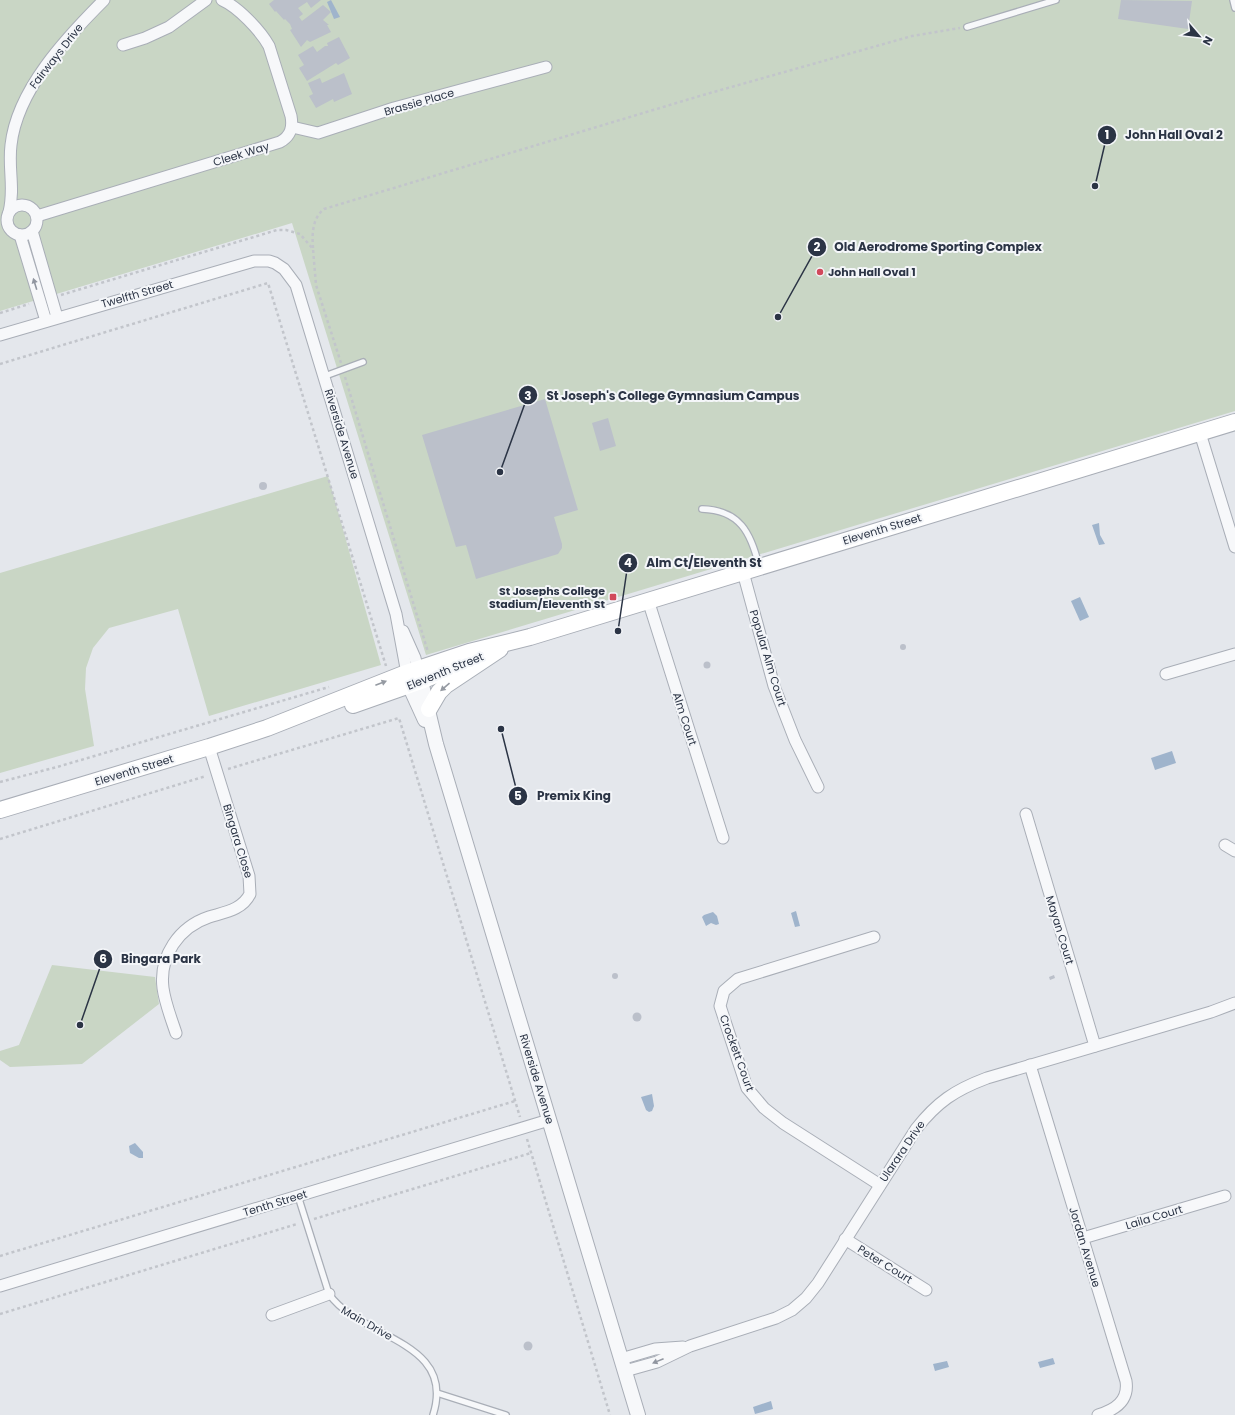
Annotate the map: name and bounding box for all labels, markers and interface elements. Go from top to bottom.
north arrow [1179,16,1219,56]
street label: Fairways Drive [25,20,87,92]
text: N [1199,33,1217,48]
street label: Brassie Place [382,84,456,120]
callout: John Hall Oval 2 [1097,123,1231,147]
text: 1 [1105,126,1109,143]
text: John Hall Oval 2 [1125,126,1223,143]
street label: Cleek Way [211,138,272,170]
callout: Old Aerodrome Sporting Complex [807,235,1050,259]
text: 2 [814,238,821,255]
text: Old Aerodrome Sporting Complex [834,238,1043,255]
place label: John Hall Oval 1 [828,264,916,280]
marker: John Hall Oval 1 [815,267,825,277]
street label: Twelfth Street [99,276,175,312]
one-way arrow [32,277,38,289]
callout: St Joseph's College Gymnasium Campus [518,383,808,407]
street label: Riverside Avenue [321,387,363,481]
text: 3 [524,387,532,404]
text: St Joseph's College Gymnasium Campus [546,387,800,404]
street label: Eleventh Street [841,509,923,549]
callout: Alm Ct/Eleventh St [618,551,770,575]
text: 4 [624,554,632,571]
text: Alm Ct/Eleventh St [646,554,762,571]
place label: St Josephs College Stadium/Eleventh St [489,583,606,612]
marker: St Josephs College Stadium/Eleventh St [608,592,618,602]
street label: Popular Alm Court [746,608,790,708]
street label: Eleventh Street [404,648,486,694]
one-way arrow [376,679,388,685]
one-way arrow [439,682,450,691]
street label: Alm Court [669,690,701,748]
street label: Eleventh Street [93,750,175,790]
callout: Premix King [508,784,619,808]
text: 5 [514,787,522,804]
text: Premix King [537,787,611,804]
street label: Bingara Close [219,802,257,880]
street label: Mayan Court [1042,894,1078,966]
callout: Bingara Park [93,947,209,971]
text: 6 [99,950,107,967]
text: Bingara Park [121,950,202,967]
street label: Crockett Court [716,1012,758,1094]
street label: Riverside Avenue [516,1032,558,1126]
street label: Ularara Drive [875,1117,929,1185]
street label: Tenth Street [241,1186,309,1220]
street label: Laila Court [1124,1201,1184,1233]
street label: Jordan Avenue [1065,1205,1105,1289]
street label: Peter Court [855,1241,915,1287]
street label: Main Drive [338,1302,396,1344]
one-way arrow [653,1358,664,1364]

